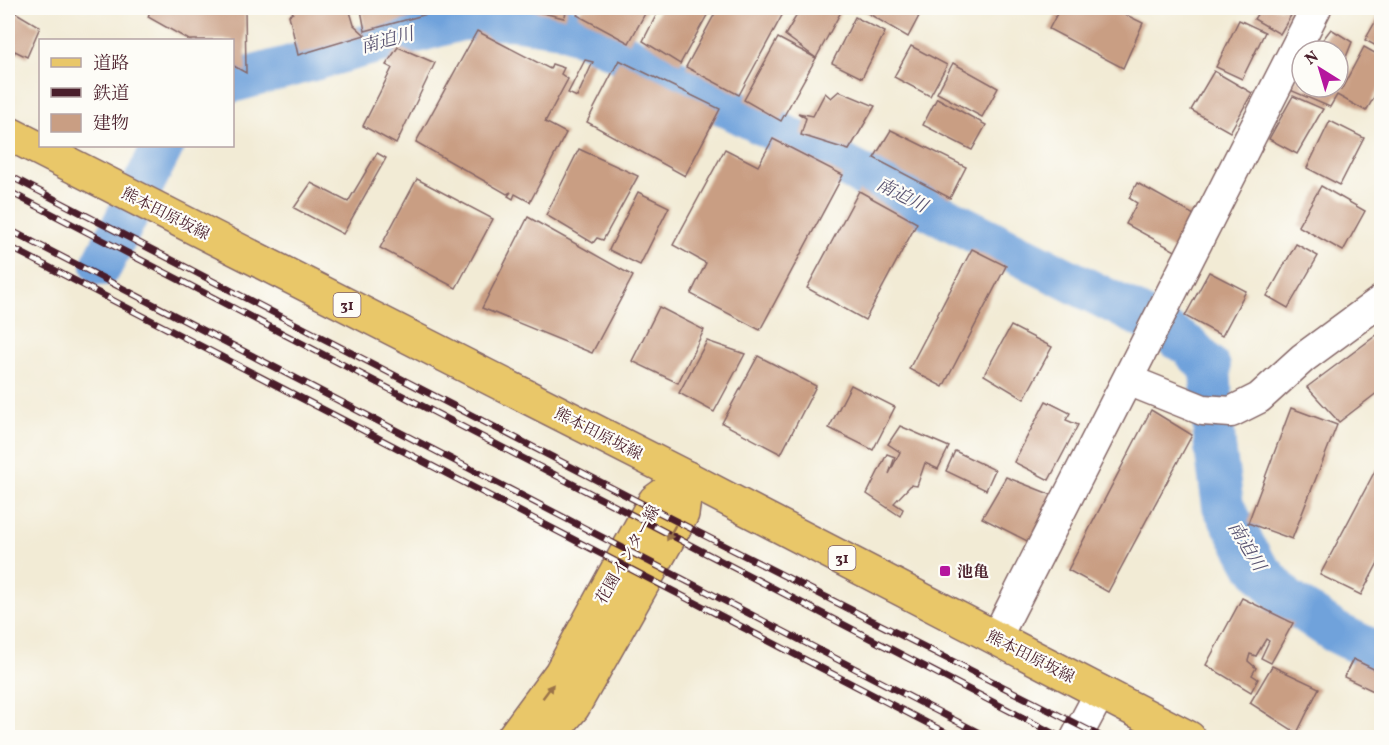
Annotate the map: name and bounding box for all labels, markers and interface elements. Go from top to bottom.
water label: 南迫川 [358,22,419,61]
legend [39,39,234,147]
north arrow [1290,39,1350,99]
text: N [1301,46,1324,71]
text: 道路 [93,52,129,77]
text: 鉄道 [93,82,129,107]
text: 建物 [93,112,129,137]
water label: 南迫川 [872,173,933,221]
street label: 熊本田原坂線 [117,183,213,246]
road number: 31 [334,293,360,317]
street label: 熊本田原坂線 [550,403,646,466]
street label: 花園インター線 [591,501,666,609]
water label: 南迫川 [1221,517,1271,578]
one-way arrow [666,525,676,542]
road number: 31 [828,546,856,570]
place label: 池亀 [957,562,989,584]
marker: 池亀 [938,564,952,578]
street label: 熊本田原坂線 [982,626,1078,689]
one-way arrow [541,683,553,698]

